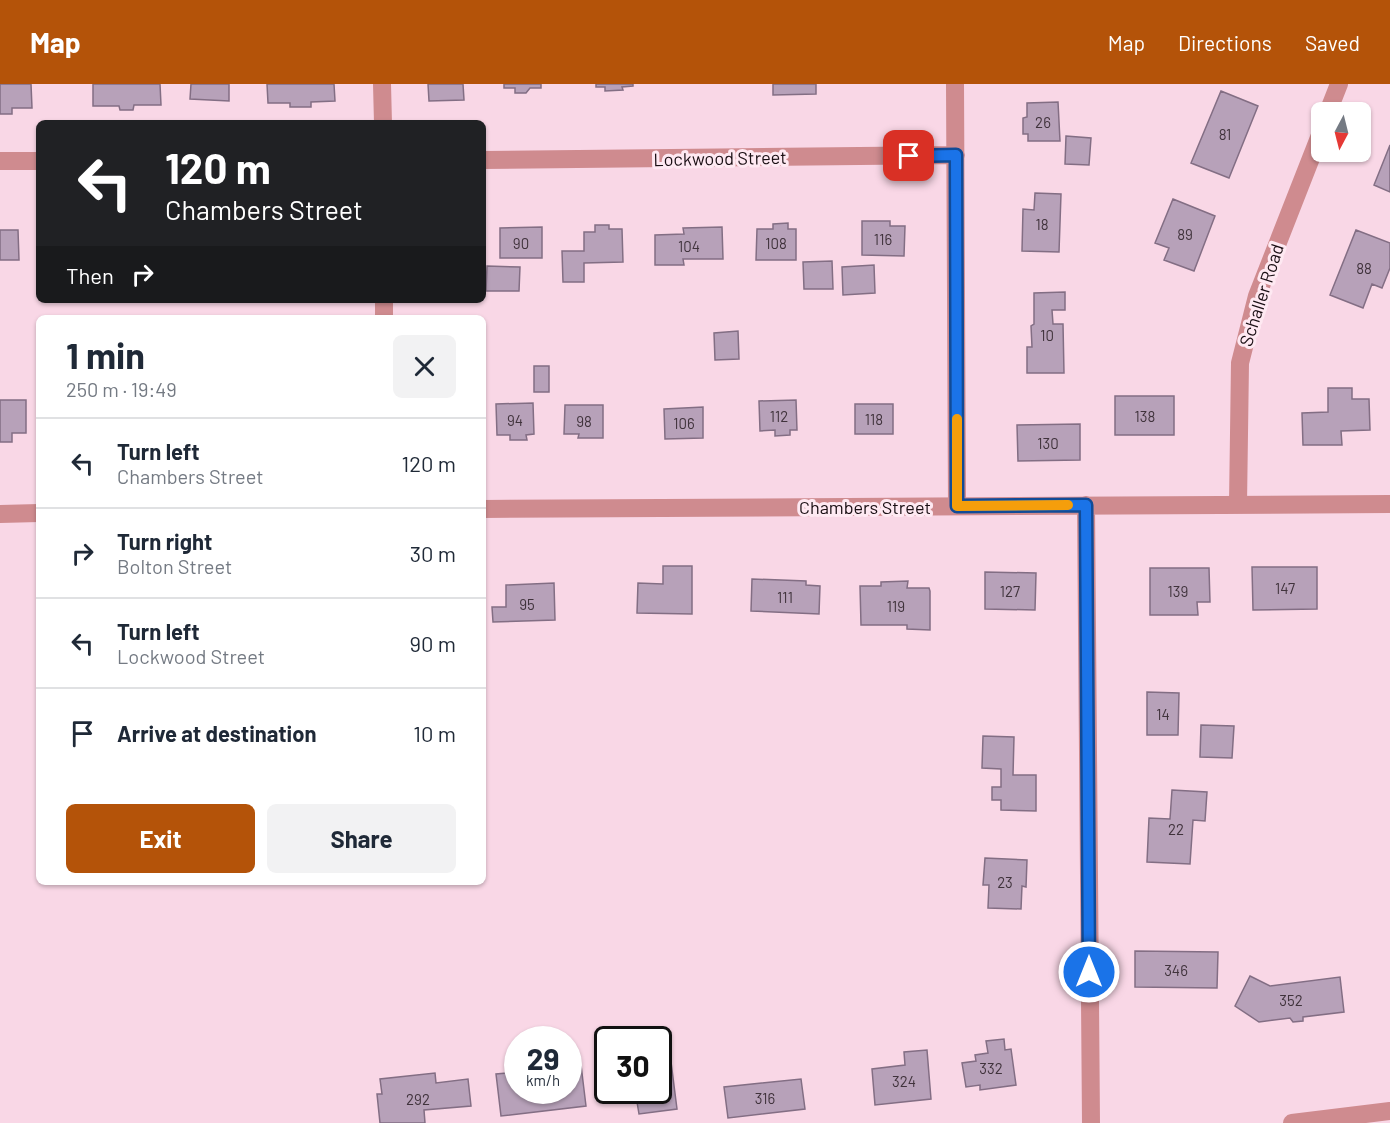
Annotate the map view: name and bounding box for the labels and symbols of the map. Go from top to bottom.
north arrow [1311,102,1371,162]
house number: 26 [1035,113,1051,131]
house number: 81 [1219,125,1231,143]
pin [883,130,934,181]
street label: Lockwood Street [653,146,787,170]
house number: 18 [1035,215,1049,233]
house number: 89 [1177,225,1193,243]
house number: 116 [874,230,892,248]
house number: 90 [513,234,529,252]
house number: 108 [765,234,787,252]
house number: 104 [678,237,700,255]
street label: Schaller Road [1234,241,1288,349]
house number: 88 [1356,259,1372,277]
house number: 10 [1040,326,1054,344]
house number: 112 [770,407,788,425]
house number: 138 [1135,407,1155,425]
house number: 118 [865,410,883,428]
house number: 94 [507,411,523,429]
house number: 98 [576,412,592,430]
house number: 106 [673,414,695,432]
house number: 130 [1037,434,1059,452]
street label: Chambers Street [799,496,931,518]
house number: 147 [1275,579,1295,597]
house number: 127 [1000,582,1020,600]
house number: 139 [1168,582,1188,600]
house number: 111 [777,588,793,606]
house number: 95 [519,595,535,613]
house number: 119 [887,597,905,615]
house number: 14 [1156,705,1170,723]
house number: 22 [1168,820,1184,838]
house number: 23 [997,873,1013,891]
position arrow [1057,940,1121,1004]
house number: 346 [1164,961,1188,979]
house number: 352 [1279,991,1303,1009]
speed limit sign: 30 [594,1026,672,1104]
house number: 332 [979,1059,1003,1077]
house number: 324 [892,1072,916,1090]
house number: 316 [755,1089,775,1107]
house number: 292 [406,1090,430,1108]

